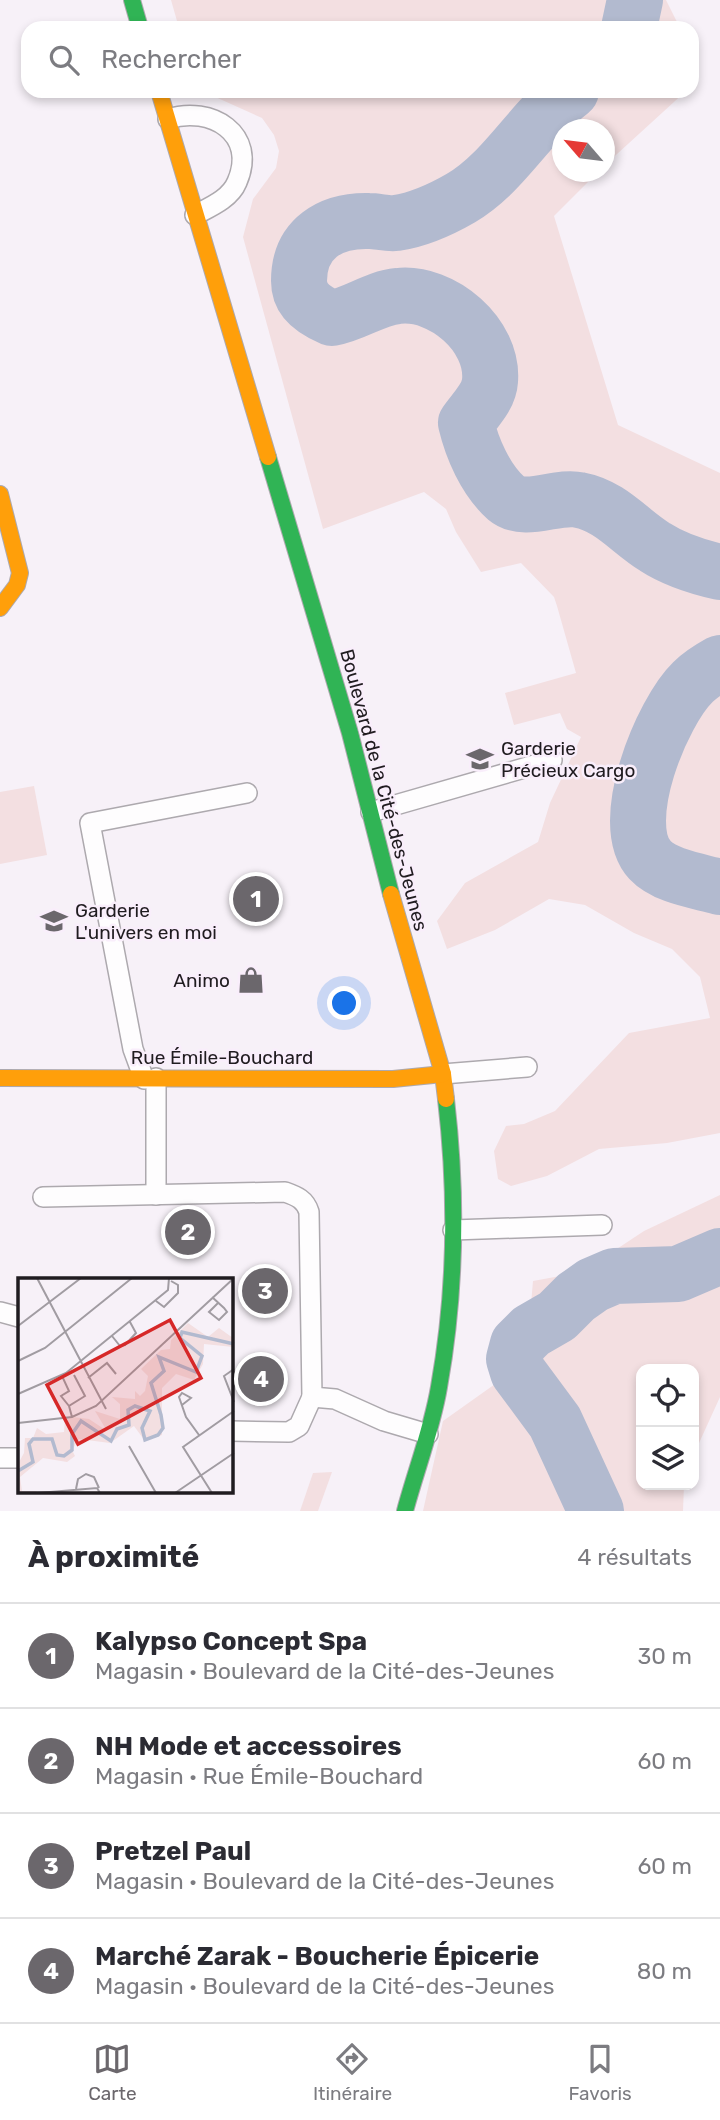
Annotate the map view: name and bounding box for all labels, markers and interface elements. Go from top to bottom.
search box [21,21,699,98]
icon: search [45,41,83,79]
text: Rechercher [101,44,241,75]
north arrow [552,119,615,182]
street label: Boulevard de la Cité-des-Jeunes [335,647,433,933]
place label: Garderie Précieux Cargo [501,737,635,782]
school or university icon: Garderie Précieux Cargo [465,744,495,774]
pin: 1 [233,873,279,925]
place label: Garderie L'univers en moi [75,899,217,944]
school or university icon: Garderie L'univers en moi [39,906,69,936]
shop icon: Animo [236,965,266,995]
place label: Animo [173,969,230,992]
your location [327,986,361,1020]
street label: Rue Émile-Bouchard [131,1046,313,1069]
pin: 2 [165,1206,211,1258]
pin: 3 [242,1265,288,1317]
inset map [18,1278,233,1493]
pin: 4 [238,1353,284,1405]
map controls [636,1364,699,1490]
button: locate [636,1364,699,1427]
button: layers [636,1427,699,1490]
text: À proximité [28,1539,199,1575]
text: 4 résultats [577,1543,692,1571]
text: Kalypso Concept Spa [95,1626,367,1657]
text: 1 [45,1642,57,1670]
text: 30 m [637,1642,692,1670]
text: Magasin · Boulevard de la Cité-des-Jeunes [95,1657,554,1685]
text: NH Mode et accessoires [95,1731,402,1762]
text: 2 [44,1747,58,1775]
text: 60 m [637,1747,692,1775]
text: Magasin · Rue Émile-Bouchard [95,1762,423,1790]
text: Pretzel Paul [95,1836,251,1867]
text: 3 [43,1852,59,1880]
text: 60 m [637,1852,692,1880]
text: Magasin · Boulevard de la Cité-des-Jeunes [95,1867,554,1895]
text: Marché Zarak - Boucherie Épicerie [95,1941,539,1972]
text: 4 [43,1957,59,1985]
text: 80 m [637,1957,692,1985]
text: Magasin · Boulevard de la Cité-des-Jeunes [95,1972,554,2000]
tab: Carte [88,2040,137,2105]
tab: Itinéraire [313,2040,392,2105]
tab: Favoris [568,2040,632,2105]

